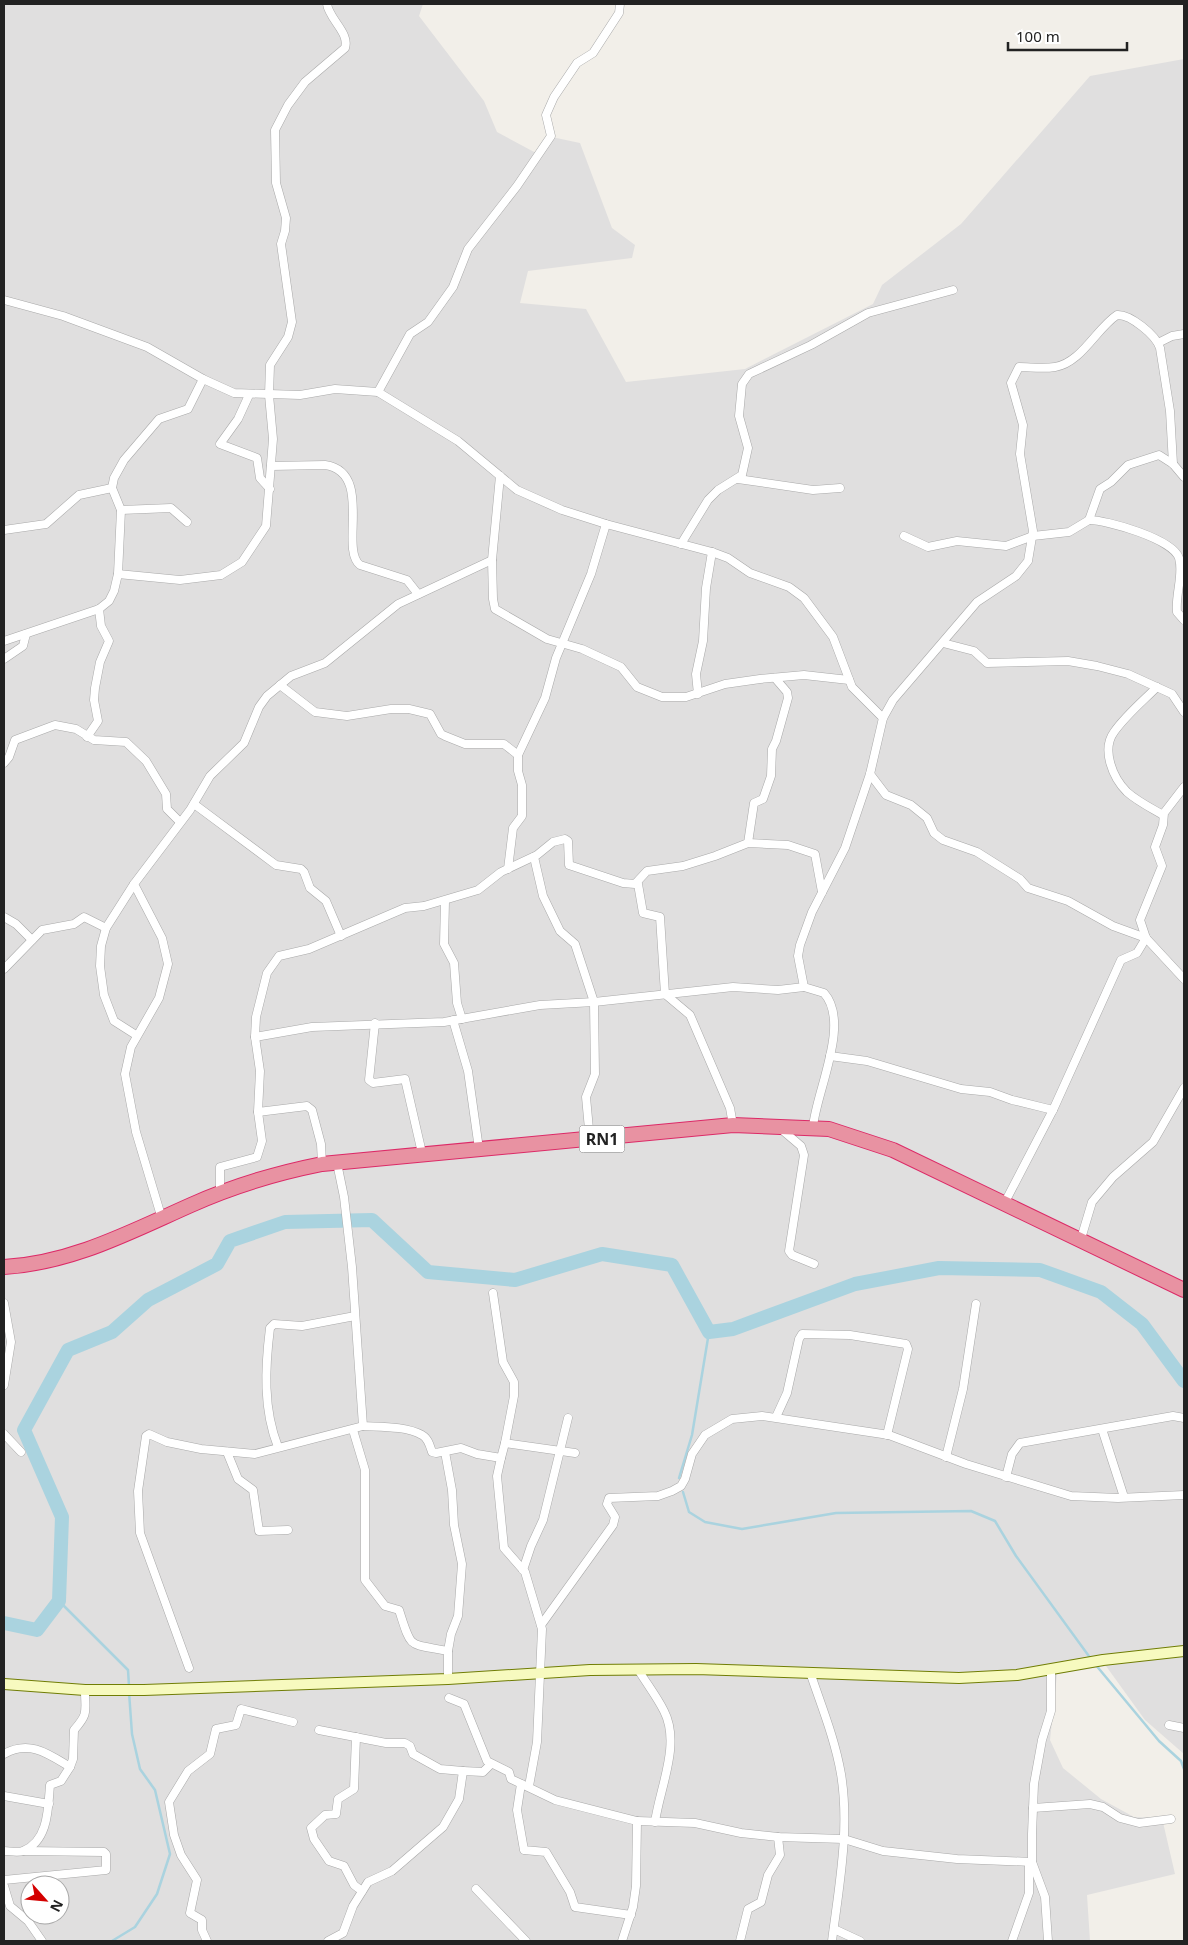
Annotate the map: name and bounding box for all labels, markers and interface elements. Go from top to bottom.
scale bar [1008,20,1127,52]
text: 100 m [1016,26,1060,46]
road number: RN1 [580,1126,624,1152]
north arrow [20,1875,70,1925]
text: N [46,1897,68,1916]

